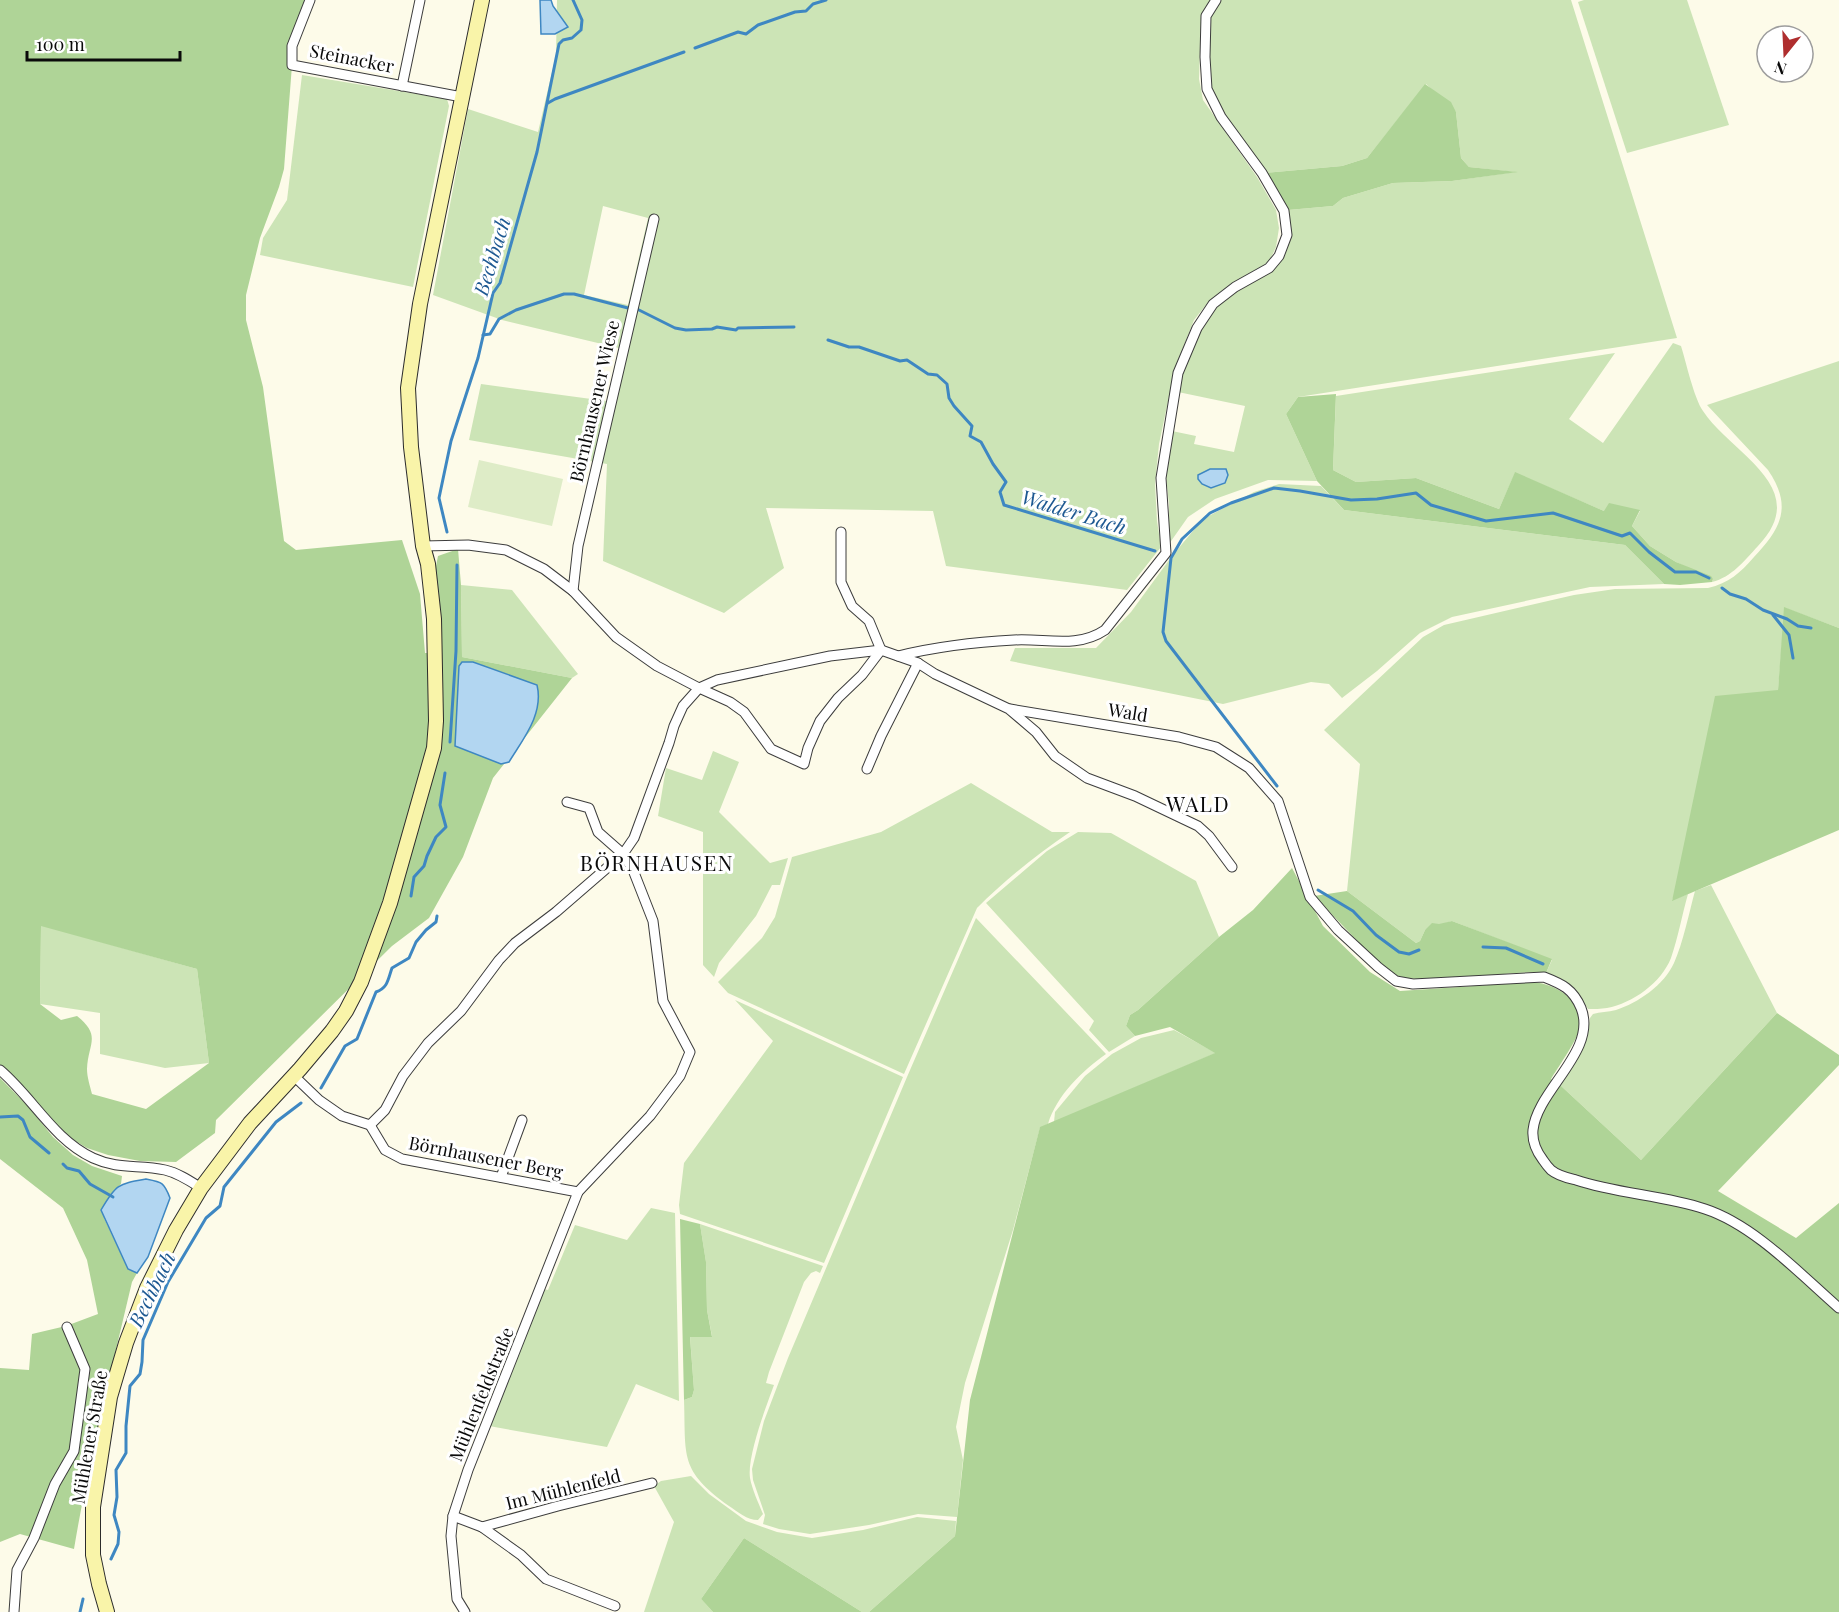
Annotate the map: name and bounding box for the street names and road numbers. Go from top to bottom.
street label: Steinacker [308,38,396,78]
street label: Börnhausener Wiese [564,318,624,484]
street label: Wald [1105,697,1150,727]
street label: Börnhausener Berg [407,1130,566,1184]
street label: Mühlenfeldstraße [443,1323,519,1465]
street label: Mühlener Straße [65,1368,113,1506]
street label: Im Mühlenfeld [503,1463,624,1515]

